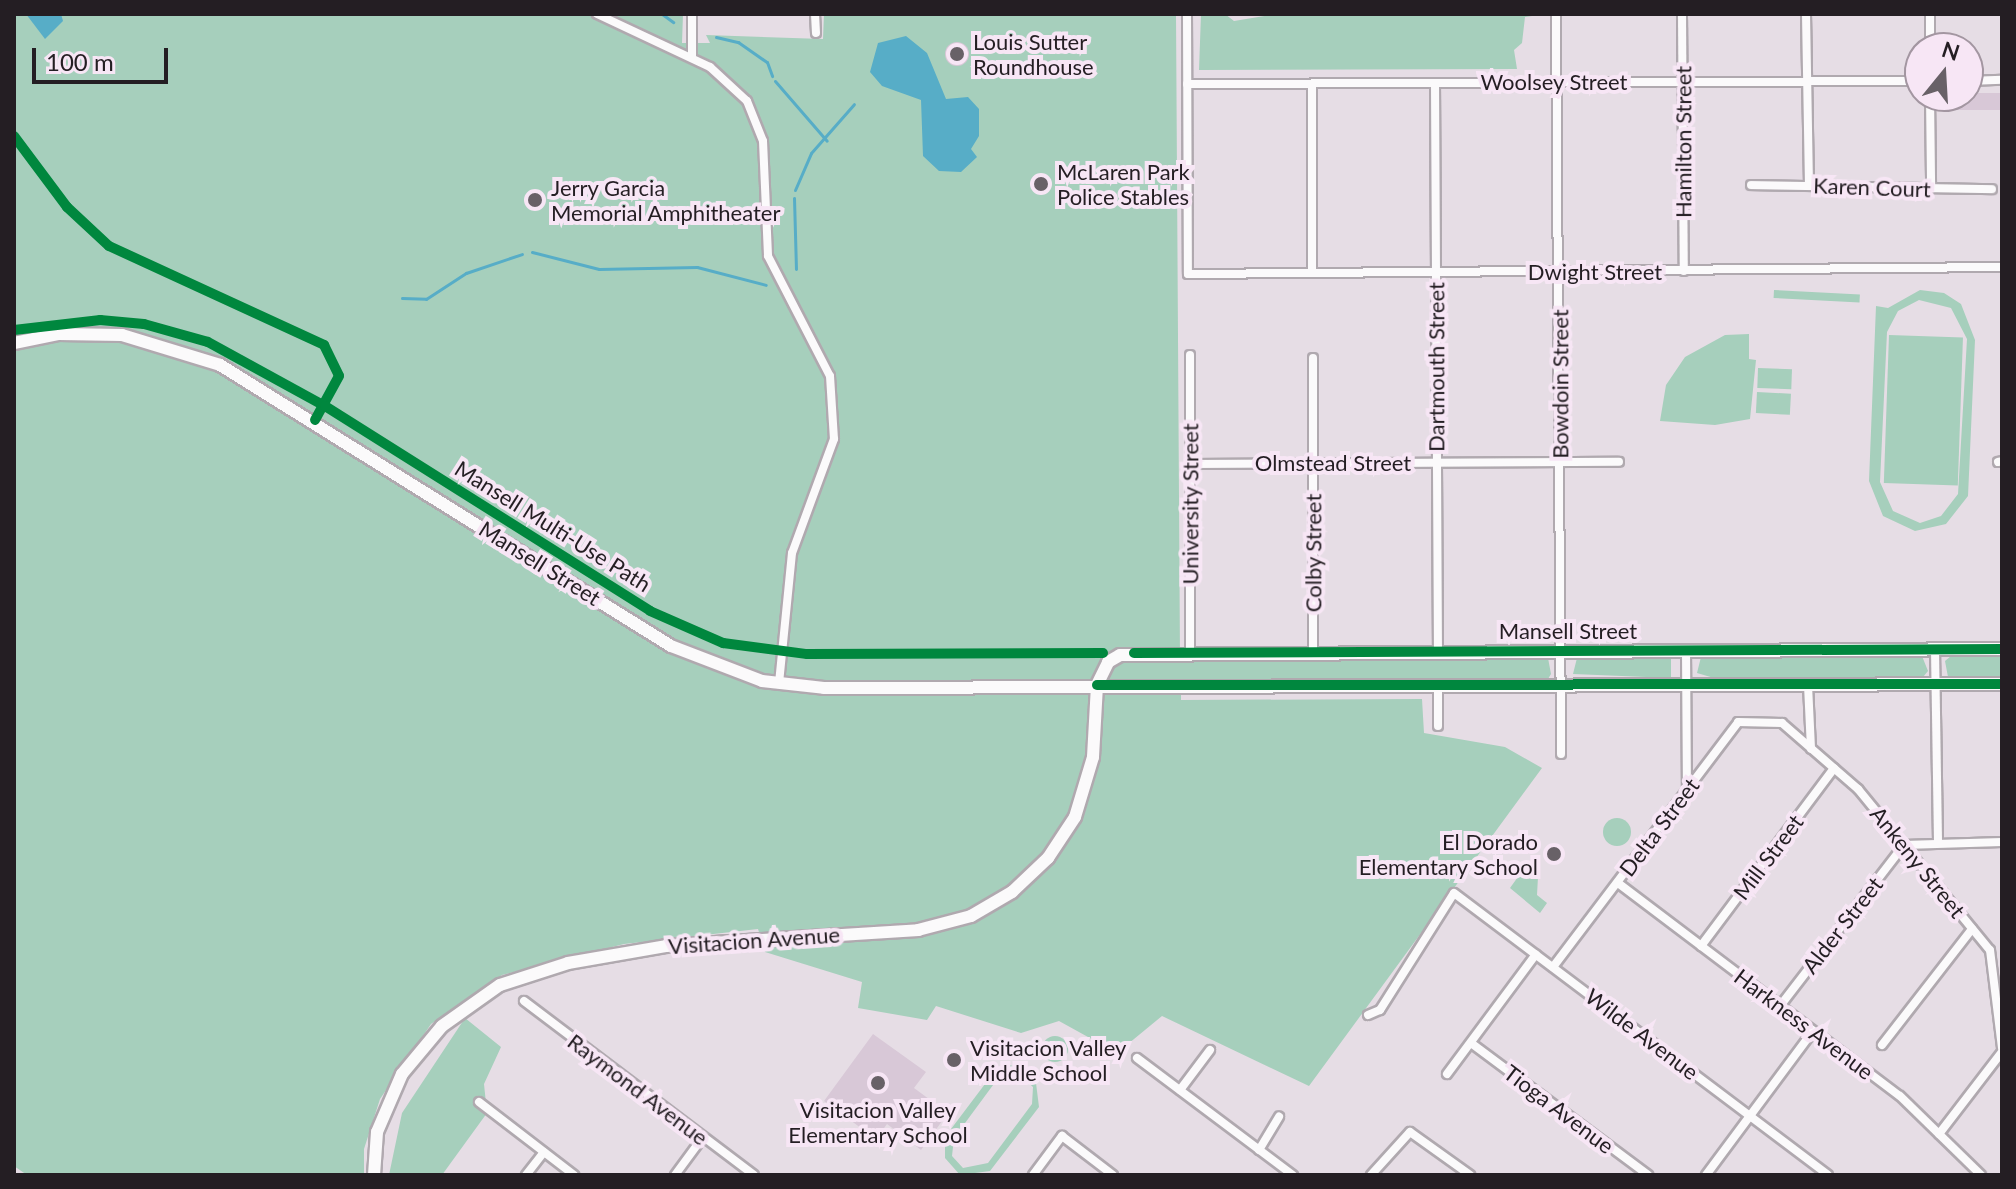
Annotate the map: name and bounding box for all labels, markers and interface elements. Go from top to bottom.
place label: Louis Sutter Roundhouse [973,28,1094,80]
scale bar [36,32,172,82]
north arrow [1904,32,1984,112]
text: N [1939,35,1963,66]
marker: Louis Sutter Roundhouse [948,45,966,63]
text: 100 m [46,47,114,76]
street label: Hamilton Street [1670,66,1696,218]
street label: Woolsey Street [1480,69,1628,95]
place label: McLaren Park Police Stables [1057,158,1190,210]
street label: Karen Court [1813,172,1931,202]
place label: Jerry Garcia Memorial Amphitheater [551,174,781,226]
marker: McLaren Park Police Stables [1032,175,1050,193]
marker: Jerry Garcia Memorial Amphitheater [526,191,544,209]
street label: Dwight Street [1528,259,1662,285]
street label: Dartmouth Street [1423,282,1449,452]
street label: Bowdoin Street [1547,309,1573,459]
street label: University Street [1177,423,1203,585]
street label: Olmstead Street [1255,450,1411,476]
street label: Mansell Multi-Use Path [450,455,656,597]
street label: Colby Street [1300,493,1326,613]
street label: Mansell Street [474,515,606,611]
street label: Mansell Street [1499,618,1637,644]
street label: Delta Street [1614,773,1704,881]
street label: Ankeny Street [1865,801,1971,923]
street label: Mill Street [1728,809,1808,905]
place label: El Dorado Elementary School [1358,828,1538,880]
marker: El Dorado Elementary School [1545,845,1563,863]
street label: Alder Street [1796,871,1888,979]
street label: Visitacion Avenue [667,921,841,959]
street label: Harkness Avenue [1729,963,1879,1085]
street label: Wilde Avenue [1580,983,1704,1085]
street label: Raymond Avenue [562,1028,714,1150]
place label: Visitacion Valley Middle School [970,1034,1127,1086]
marker: Visitacion Valley Middle School [945,1051,963,1069]
street label: Tioga Avenue [1499,1059,1619,1159]
marker: Visitacion Valley Elementary School [869,1074,887,1092]
place label: Visitacion Valley Elementary School [788,1096,968,1148]

